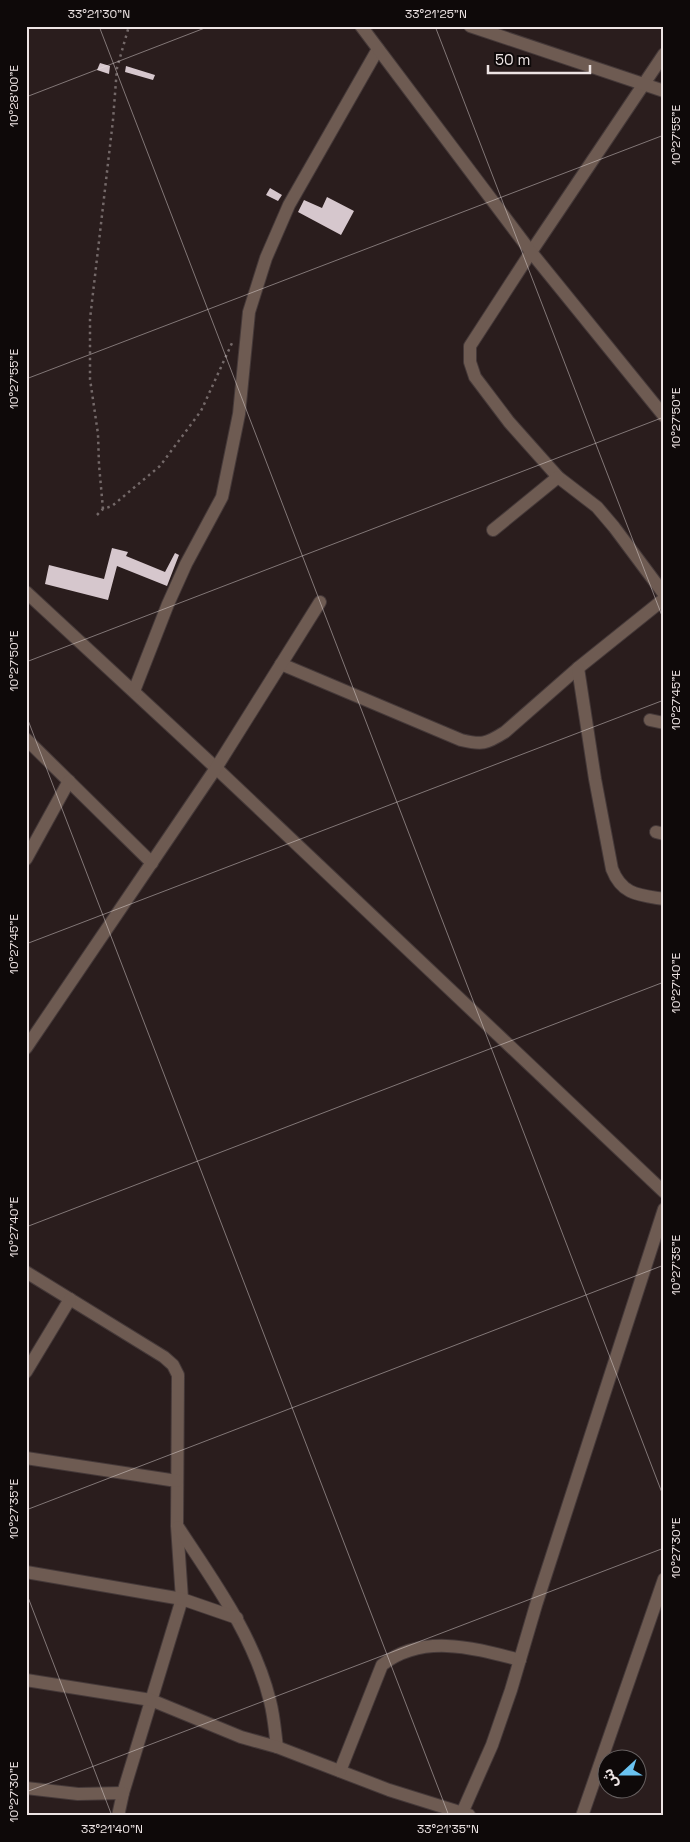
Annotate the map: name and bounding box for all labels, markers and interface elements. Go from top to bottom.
text: 33°21'30"N [68,6,130,22]
text: 33°21'25"N [405,6,467,22]
scale bar [488,42,590,74]
text: 50 m [495,50,530,69]
text: 10°28'00"E [6,65,22,127]
text: 10°27'55"E [668,105,684,165]
text: 10°27'55"E [6,349,22,409]
text: 10°27'50"E [668,387,684,448]
text: 10°27'50"E [6,630,22,691]
text: 10°27'45"E [668,670,684,730]
text: 10°27'45"E [6,914,22,974]
text: 10°27'40"E [668,952,684,1013]
text: 10°27'40"E [6,1196,22,1257]
text: 10°27'35"E [668,1235,684,1295]
text: 10°27'35"E [6,1479,22,1539]
text: 10°27'30"E [668,1517,684,1579]
north arrow [598,1750,648,1800]
text: 10°27'30"E [6,1761,22,1823]
text: ش [598,1766,622,1791]
text: 33°21'40"N [81,1821,143,1837]
text: 33°21'35"N [417,1821,479,1837]

